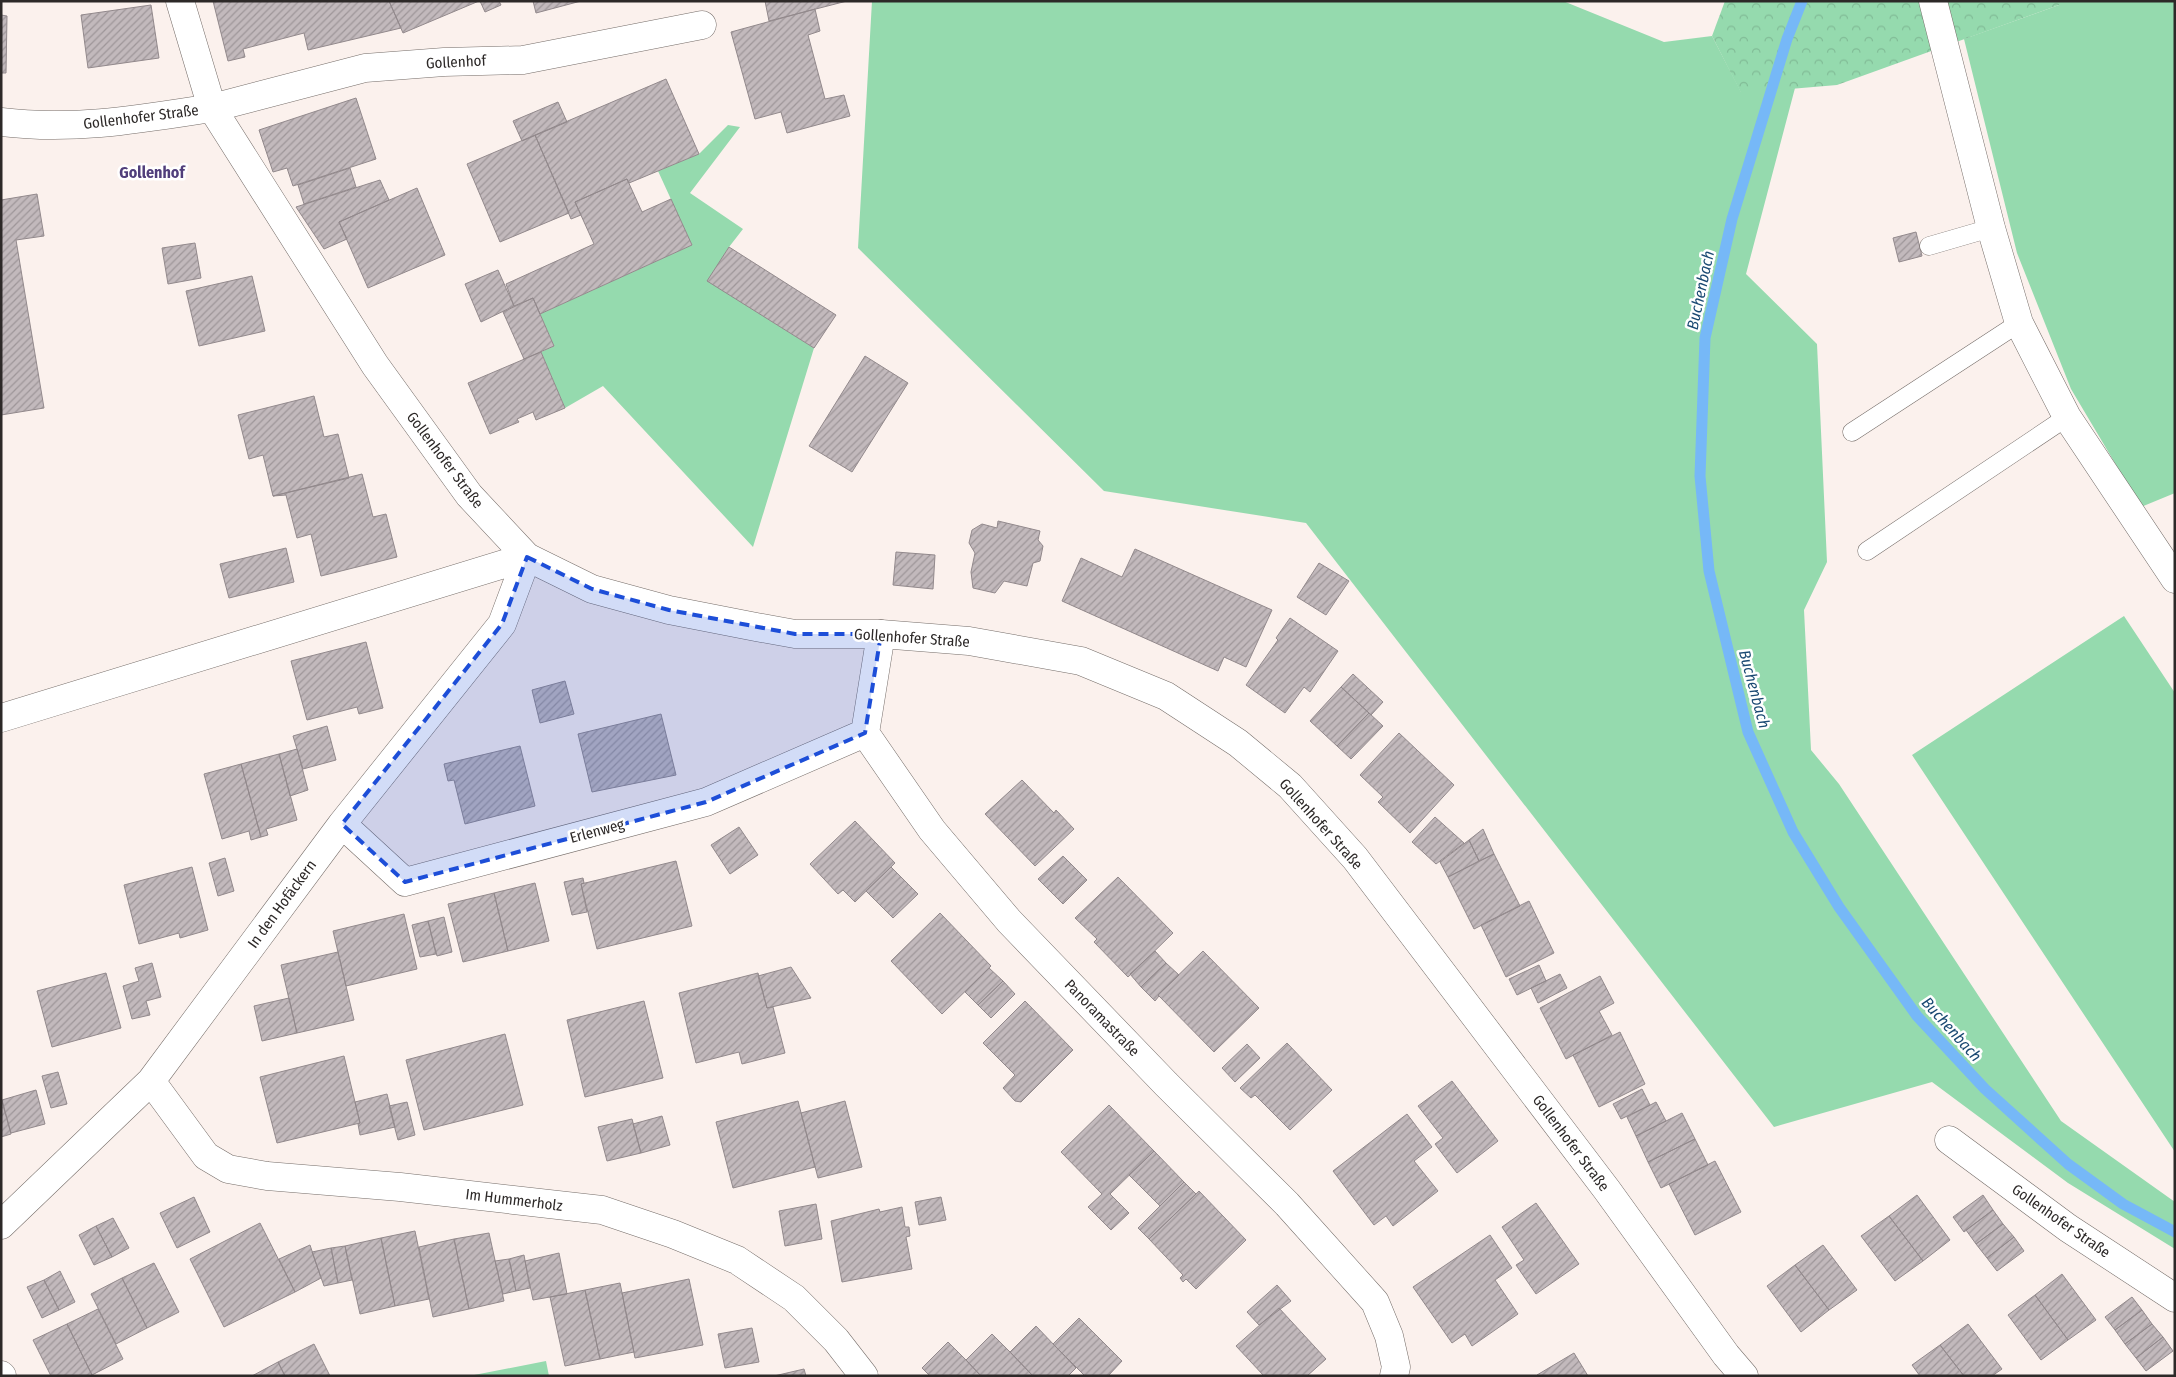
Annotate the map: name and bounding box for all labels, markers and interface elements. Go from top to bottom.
street label: Gollenhof [426,51,488,73]
street label: Gollenhofer Straße [82,101,200,133]
district label: Gollenhof [119,163,186,182]
water label: Buchenbach [1683,249,1718,331]
street label: Gollenhofer Straße [403,408,487,512]
street label: Gollenhofer Straße [854,625,970,651]
water label: Buchenbach [1735,648,1774,730]
street label: Gollenhofer Straße [1276,775,1366,873]
street label: Erlenweg [568,815,626,847]
street label: In den Hofäckern [244,856,320,952]
street label: Panoramastraße [1061,976,1143,1060]
water label: Buchenbach [1918,993,1986,1065]
street label: Gollenhofer Straße [1529,1091,1613,1195]
street label: Gollenhofer Straße [2008,1180,2114,1262]
street label: Im Hummerholz [465,1185,564,1215]

